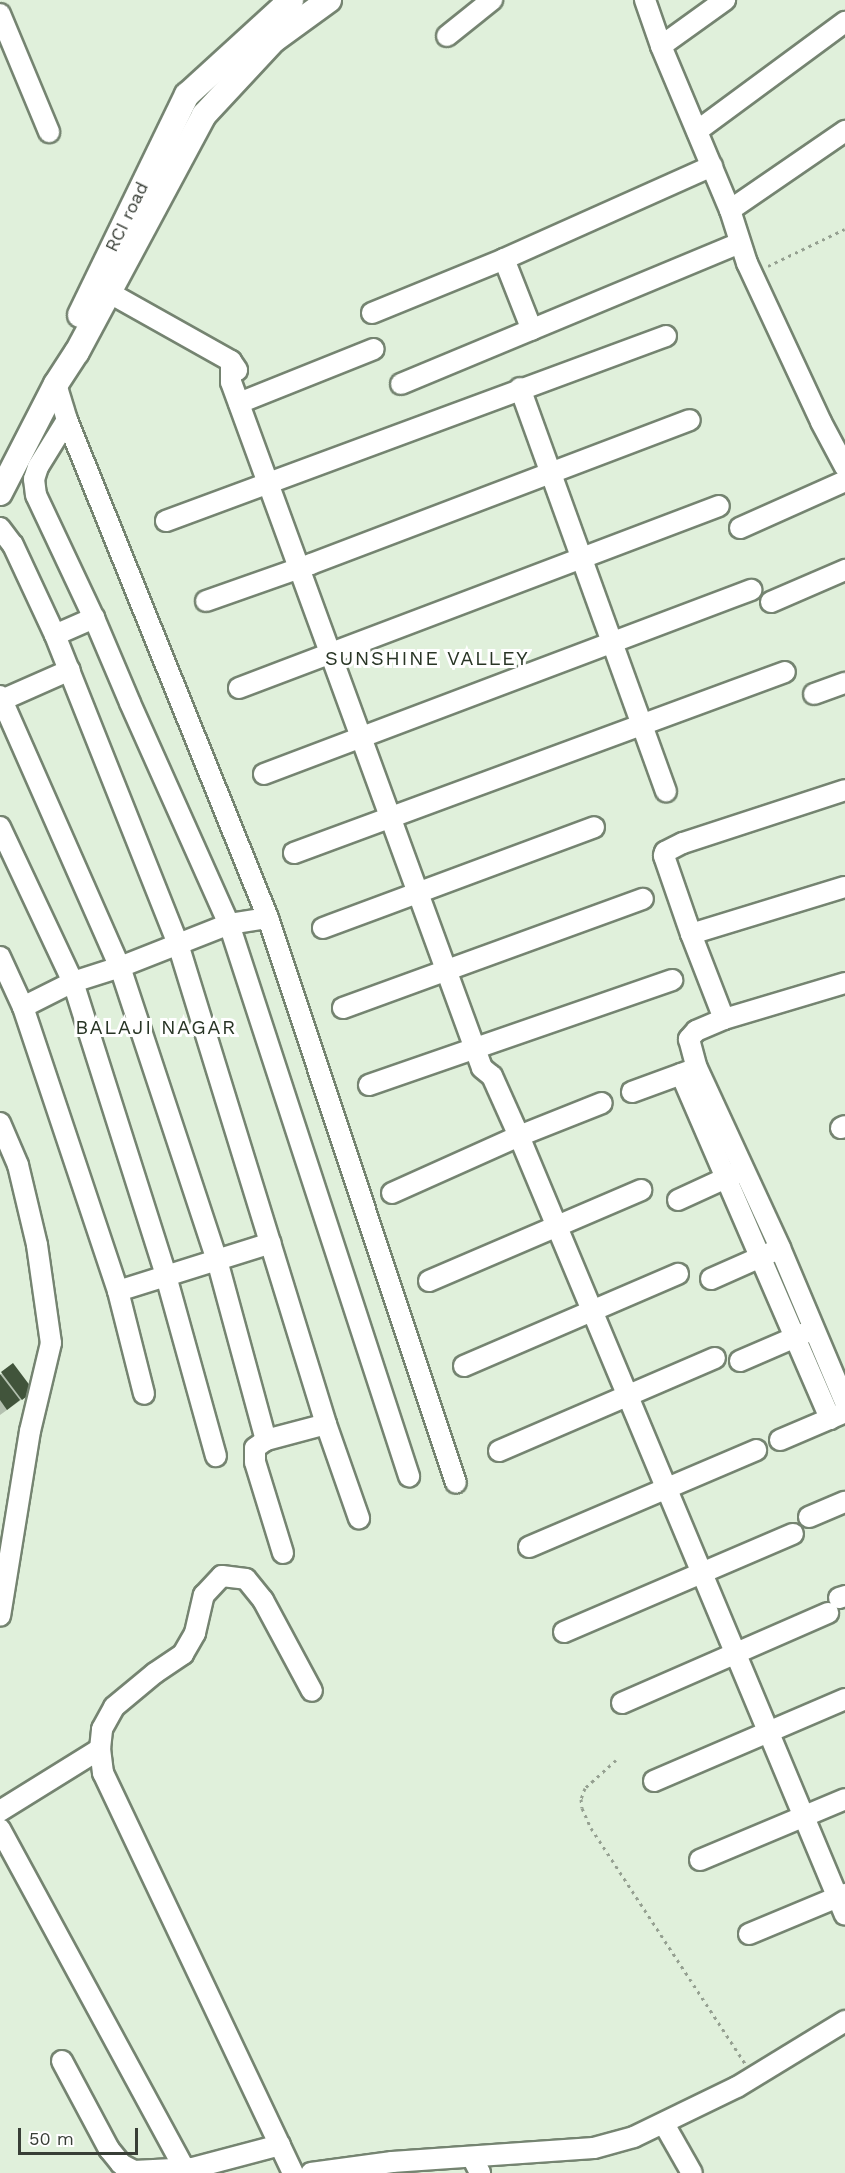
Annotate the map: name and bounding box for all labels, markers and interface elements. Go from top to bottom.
street label: RCI road [101,179,153,255]
district label: SUNSHINE VALLEY [325,646,529,670]
district label: BALAJI NAGAR [75,1015,237,1039]
scale bar [21,2116,141,2154]
text: 50 m [29,2128,74,2149]

